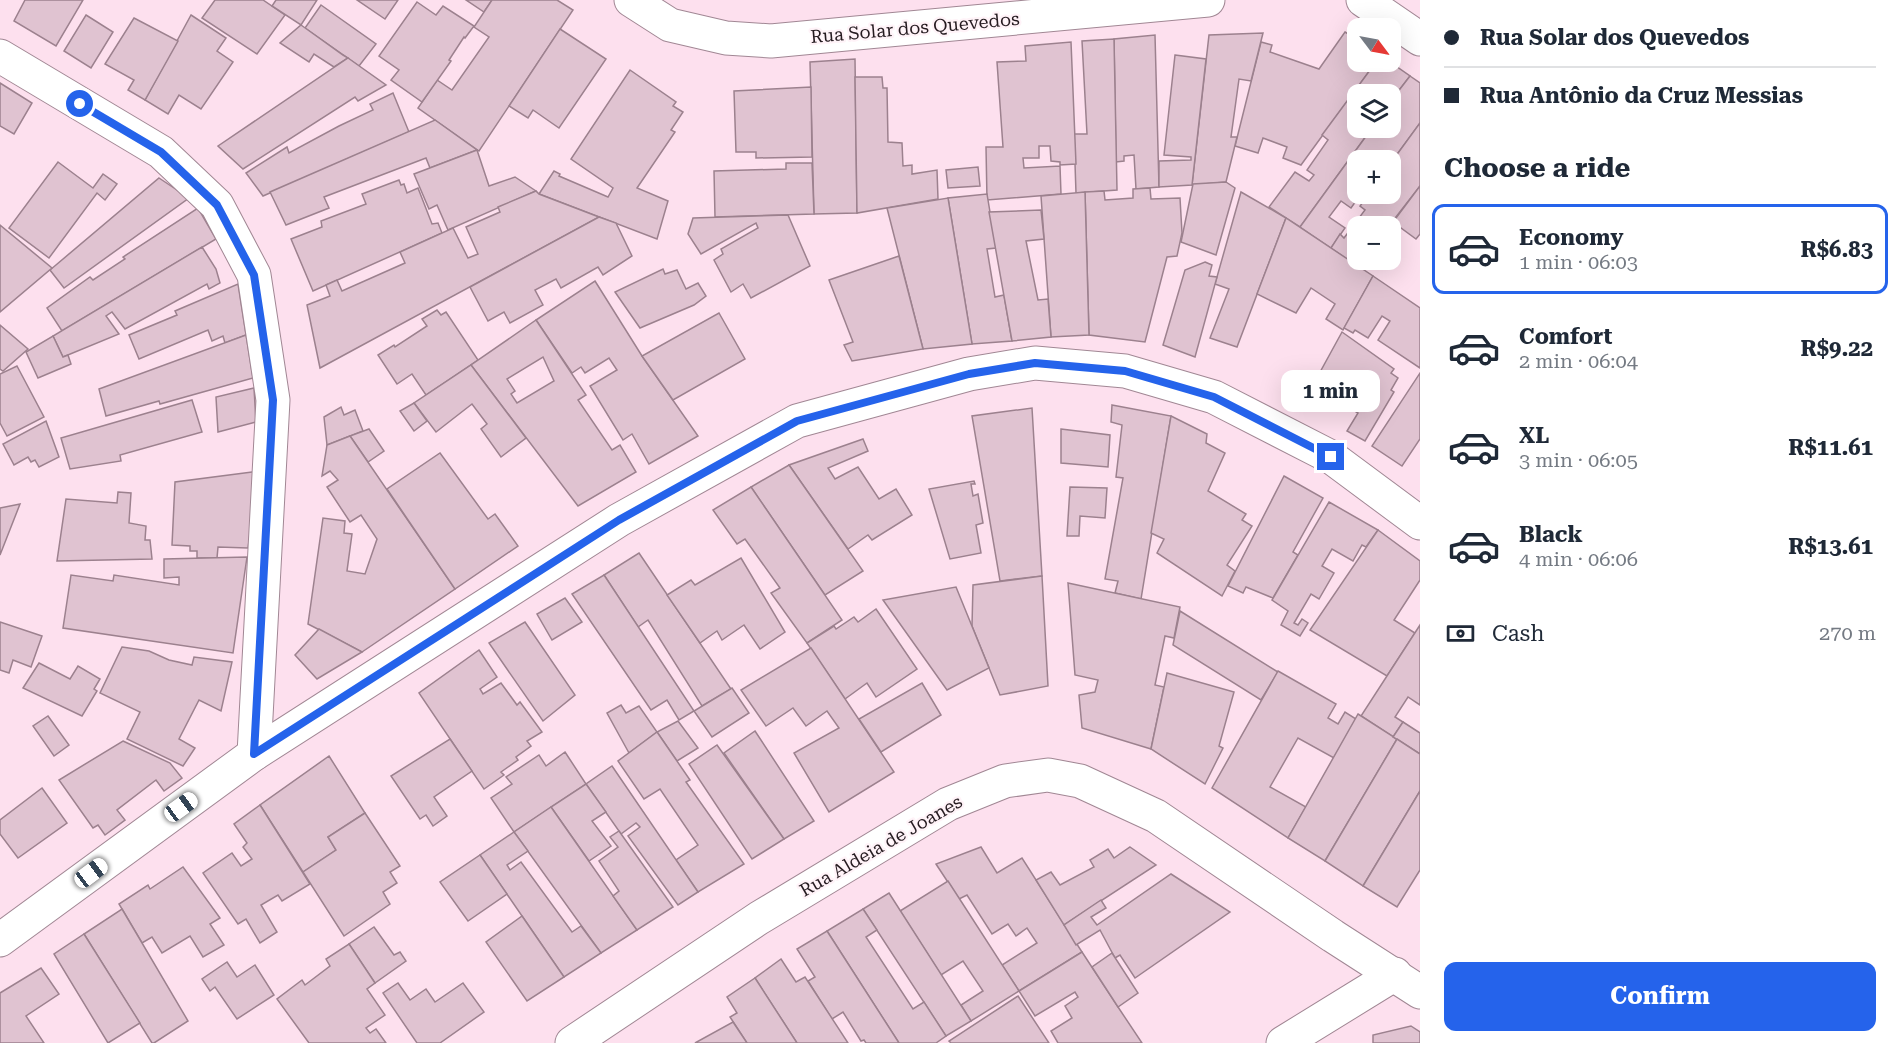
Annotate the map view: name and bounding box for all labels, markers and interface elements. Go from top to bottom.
street label: Rua Solar dos Quevedos [810,8,1020,47]
north arrow [1347,18,1401,72]
map controls [1347,18,1401,270]
text: Rua Solar dos Quevedos [1480,25,1749,50]
text: Rua Antônio da Cruz Messias [1480,83,1803,108]
button: layers [1347,84,1401,138]
route start [66,90,93,117]
button: + [1347,150,1401,204]
text: Choose a ride [1444,152,1630,184]
button: − [1347,216,1401,270]
icon: car [1447,222,1501,276]
text: Economy [1519,225,1623,250]
text: R$6.83 [1800,237,1873,262]
text: 1 min · 06:03 [1519,250,1638,274]
icon: car [1447,321,1501,375]
text: Comfort [1519,324,1612,349]
text: R$9.22 [1800,336,1873,361]
text: 2 min · 06:04 [1519,349,1638,373]
callout: 1 min [1282,370,1380,412]
text: 1 min [1303,379,1358,403]
icon: car [1447,420,1501,474]
text: XL [1519,423,1549,448]
text: R$11.61 [1788,435,1873,460]
route end [1317,443,1344,470]
text: 3 min · 06:05 [1519,448,1638,472]
icon: car [1447,519,1501,573]
text: Black [1519,522,1583,547]
text: R$13.61 [1788,534,1873,559]
text: 4 min · 06:06 [1519,547,1638,571]
icon: cash [1444,617,1477,650]
text: Cash [1492,621,1544,646]
text: 270 m [1819,621,1876,645]
car [161,789,201,825]
street label: Rua Aldeia de Joanes [796,790,966,901]
car [71,855,111,891]
button: Confirm [1444,962,1876,1031]

